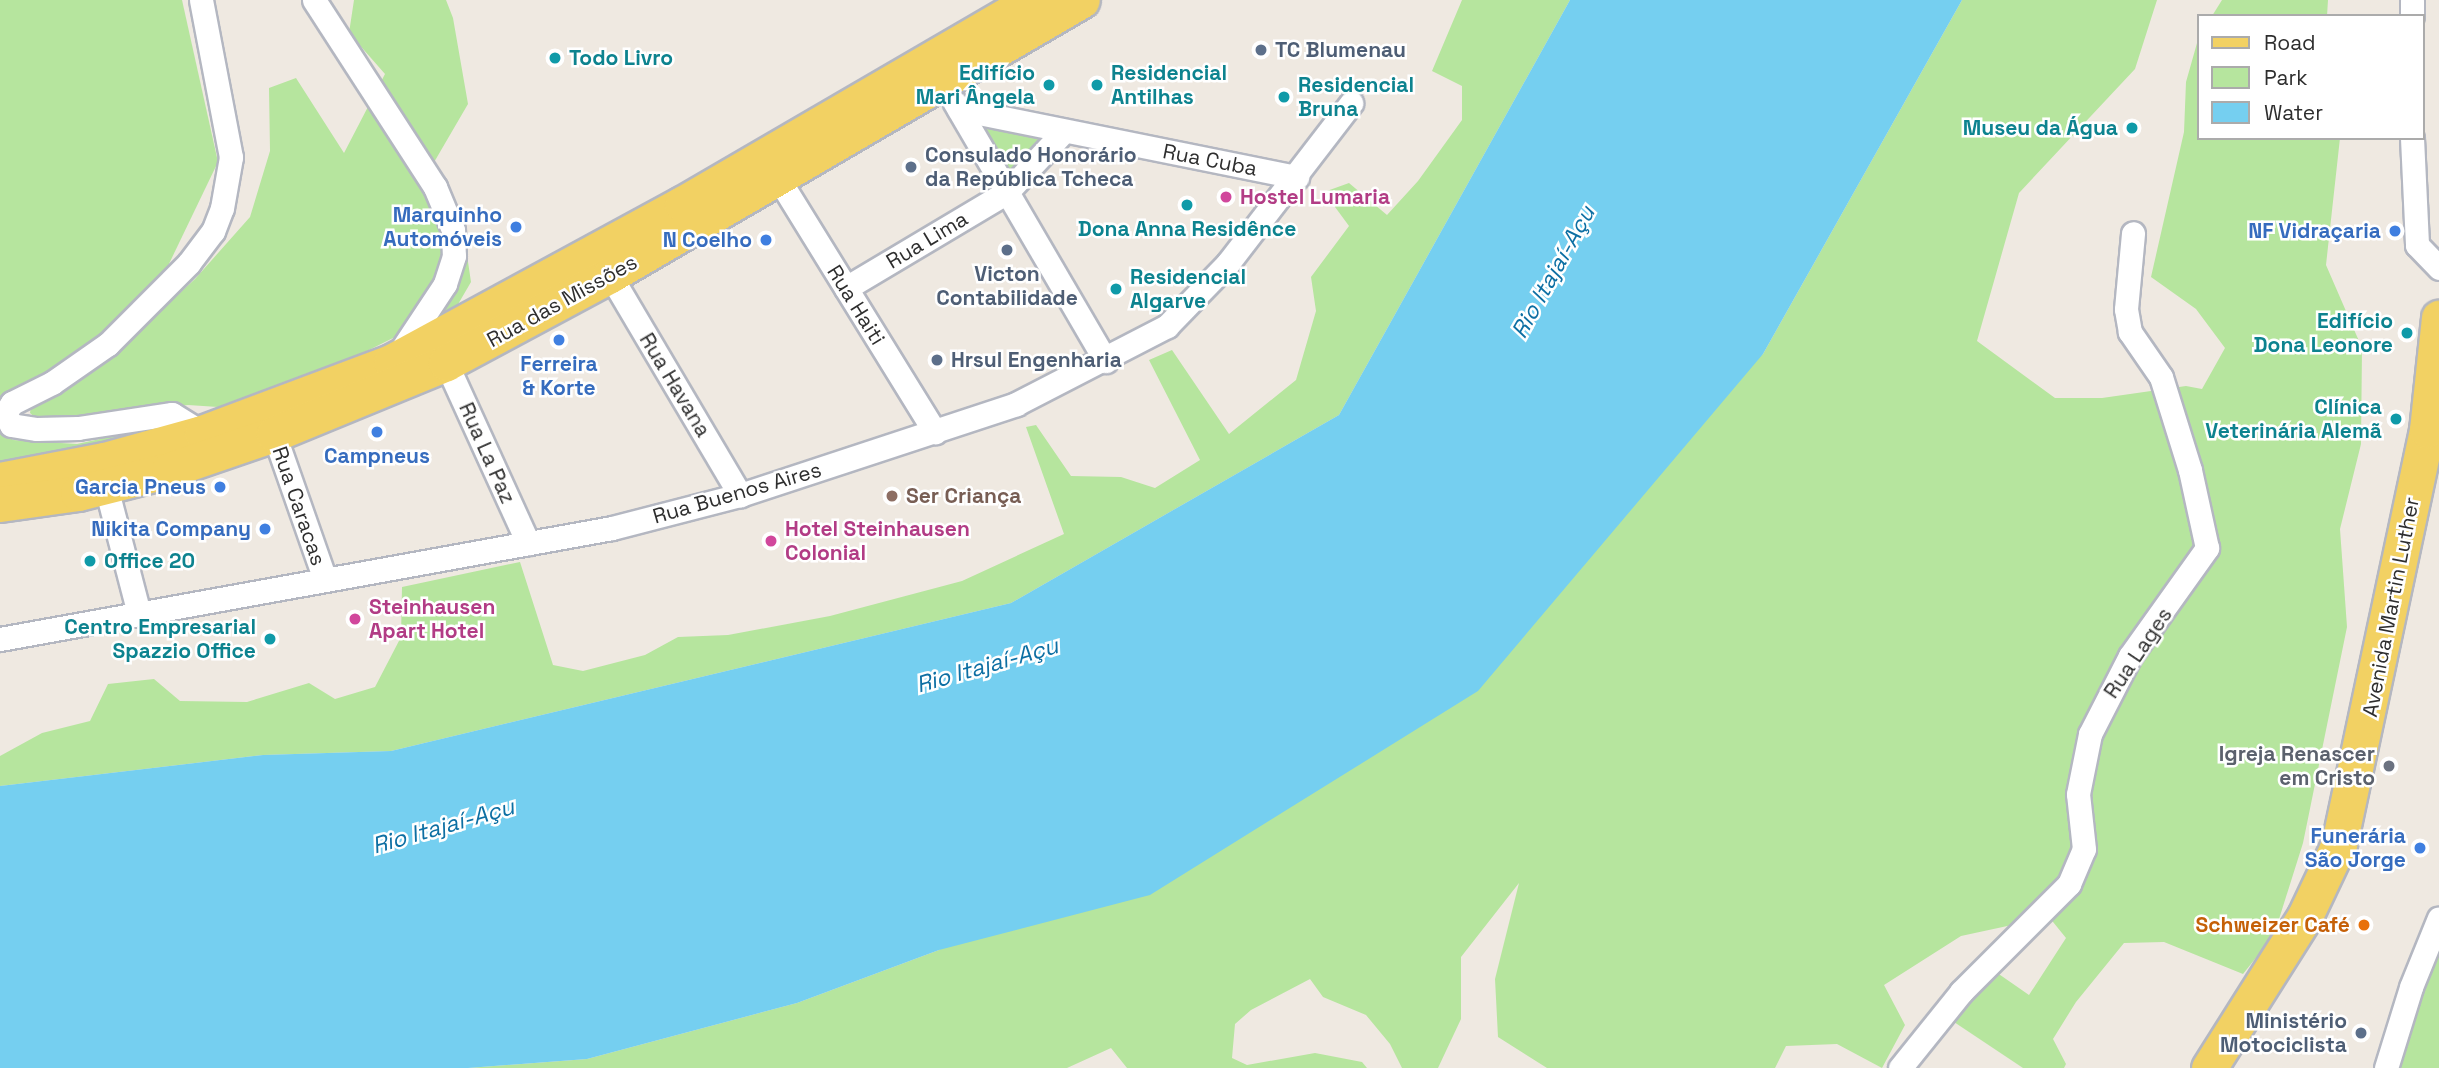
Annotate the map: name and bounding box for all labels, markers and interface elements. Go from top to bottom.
legend [2198,14,2425,140]
text: Road [2264,29,2316,56]
place label: TC Blumenau [1275,37,1406,63]
marker: TC Blumenau [1253,42,1269,58]
place label: Todo Livro [569,45,673,71]
marker: Todo Livro [547,50,563,66]
place label: Edifício Mari Ângela [916,60,1035,110]
place label: Residencial Antilhas [1111,60,1227,110]
text: Park [2264,64,2308,91]
place label: Residencial Bruna [1298,72,1414,122]
marker: Edifício Mari Ângela [1041,77,1057,93]
marker: Residencial Antilhas [1089,77,1105,93]
marker: Residencial Bruna [1276,89,1292,105]
text: Water [2264,99,2323,126]
place label: Museu da Água [1962,115,2118,141]
marker: Museu da Água [2124,120,2140,136]
street label: Rua Cuba [1161,139,1259,181]
place label: Consulado Honorário da República Tcheca [925,142,1137,192]
marker: Consulado Honorário da República Tcheca [903,159,919,175]
place label: Hostel Lumaria [1240,184,1390,210]
marker: Hostel Lumaria [1218,189,1234,205]
marker: Dona Anna Residênce [1179,197,1195,213]
water label: Rio Itajaí-Açu [1505,201,1601,343]
place label: Marquinho Automóveis [383,202,502,252]
street label: Rua Lima [882,206,972,274]
place label: Dona Anna Residênce [1078,216,1296,242]
place label: NF Vidraçaria [2248,218,2381,244]
marker: Marquinho Automóveis [508,219,524,235]
marker: NF Vidraçaria [2387,223,2403,239]
place label: N Coelho [663,227,752,253]
marker: N Coelho [758,232,774,248]
marker: Victon Contabilidade [999,242,1015,258]
street label: Rua das Missões [483,249,641,353]
street label: Rua Haiti [822,260,890,350]
place label: Victon Contabilidade [936,261,1078,311]
place label: Residencial Algarve [1130,264,1246,314]
marker: Residencial Algarve [1108,281,1124,297]
place label: Edifício Dona Leonore [2254,308,2393,358]
marker: Edifício Dona Leonore [2399,325,2415,341]
street label: Rua Havana [634,328,716,442]
marker: Ferreira & Korte [551,332,567,348]
place label: Hrsul Engenharia [951,347,1122,373]
place label: Ferreira & Korte [520,351,598,401]
marker: Hrsul Engenharia [929,352,945,368]
place label: Clínica Veterinária Alemã [2205,394,2382,444]
street label: Rua La Paz [454,399,520,507]
marker: Clínica Veterinária Alemã [2388,411,2404,427]
marker: Campneus [369,424,385,440]
street label: Rua Caracas [267,443,331,569]
place label: Campneus [324,443,430,469]
street label: Rua Buenos Aires [650,457,824,529]
place label: Garcia Pneus [75,474,206,500]
marker: Garcia Pneus [212,479,228,495]
place label: Ser Criança [906,483,1021,509]
marker: Ser Criança [884,488,900,504]
street label: Avenida Martin Luther [2357,495,2425,719]
place label: Nikita Company [91,516,251,542]
place label: Hotel Steinhausen Colonial [785,516,970,566]
marker: Nikita Company [257,521,273,537]
marker: Hotel Steinhausen Colonial [763,533,779,549]
place label: Office 20 [104,548,195,574]
marker: Office 20 [82,553,98,569]
place label: Steinhausen Apart Hotel [369,594,495,644]
street label: Rua Lages [2099,603,2177,703]
marker: Steinhausen Apart Hotel [347,611,363,627]
place label: Centro Empresarial Spazzio Office [64,614,256,664]
marker: Centro Empresarial Spazzio Office [262,631,278,647]
water label: Rio Itajaí-Açu [913,632,1061,698]
place label: Igreja Renascer em Cristo [2219,741,2375,791]
marker: Igreja Renascer em Cristo [2381,758,2397,774]
water label: Rio Itajaí-Açu [369,793,517,859]
place label: Funerária São Jorge [2305,823,2406,873]
marker: Funerária São Jorge [2412,840,2428,856]
place label: Schweizer Café [2196,912,2350,938]
marker: Schweizer Café [2356,917,2372,933]
place label: Ministério Motociclista [2220,1008,2347,1058]
marker: Ministério Motociclista [2353,1025,2369,1041]

